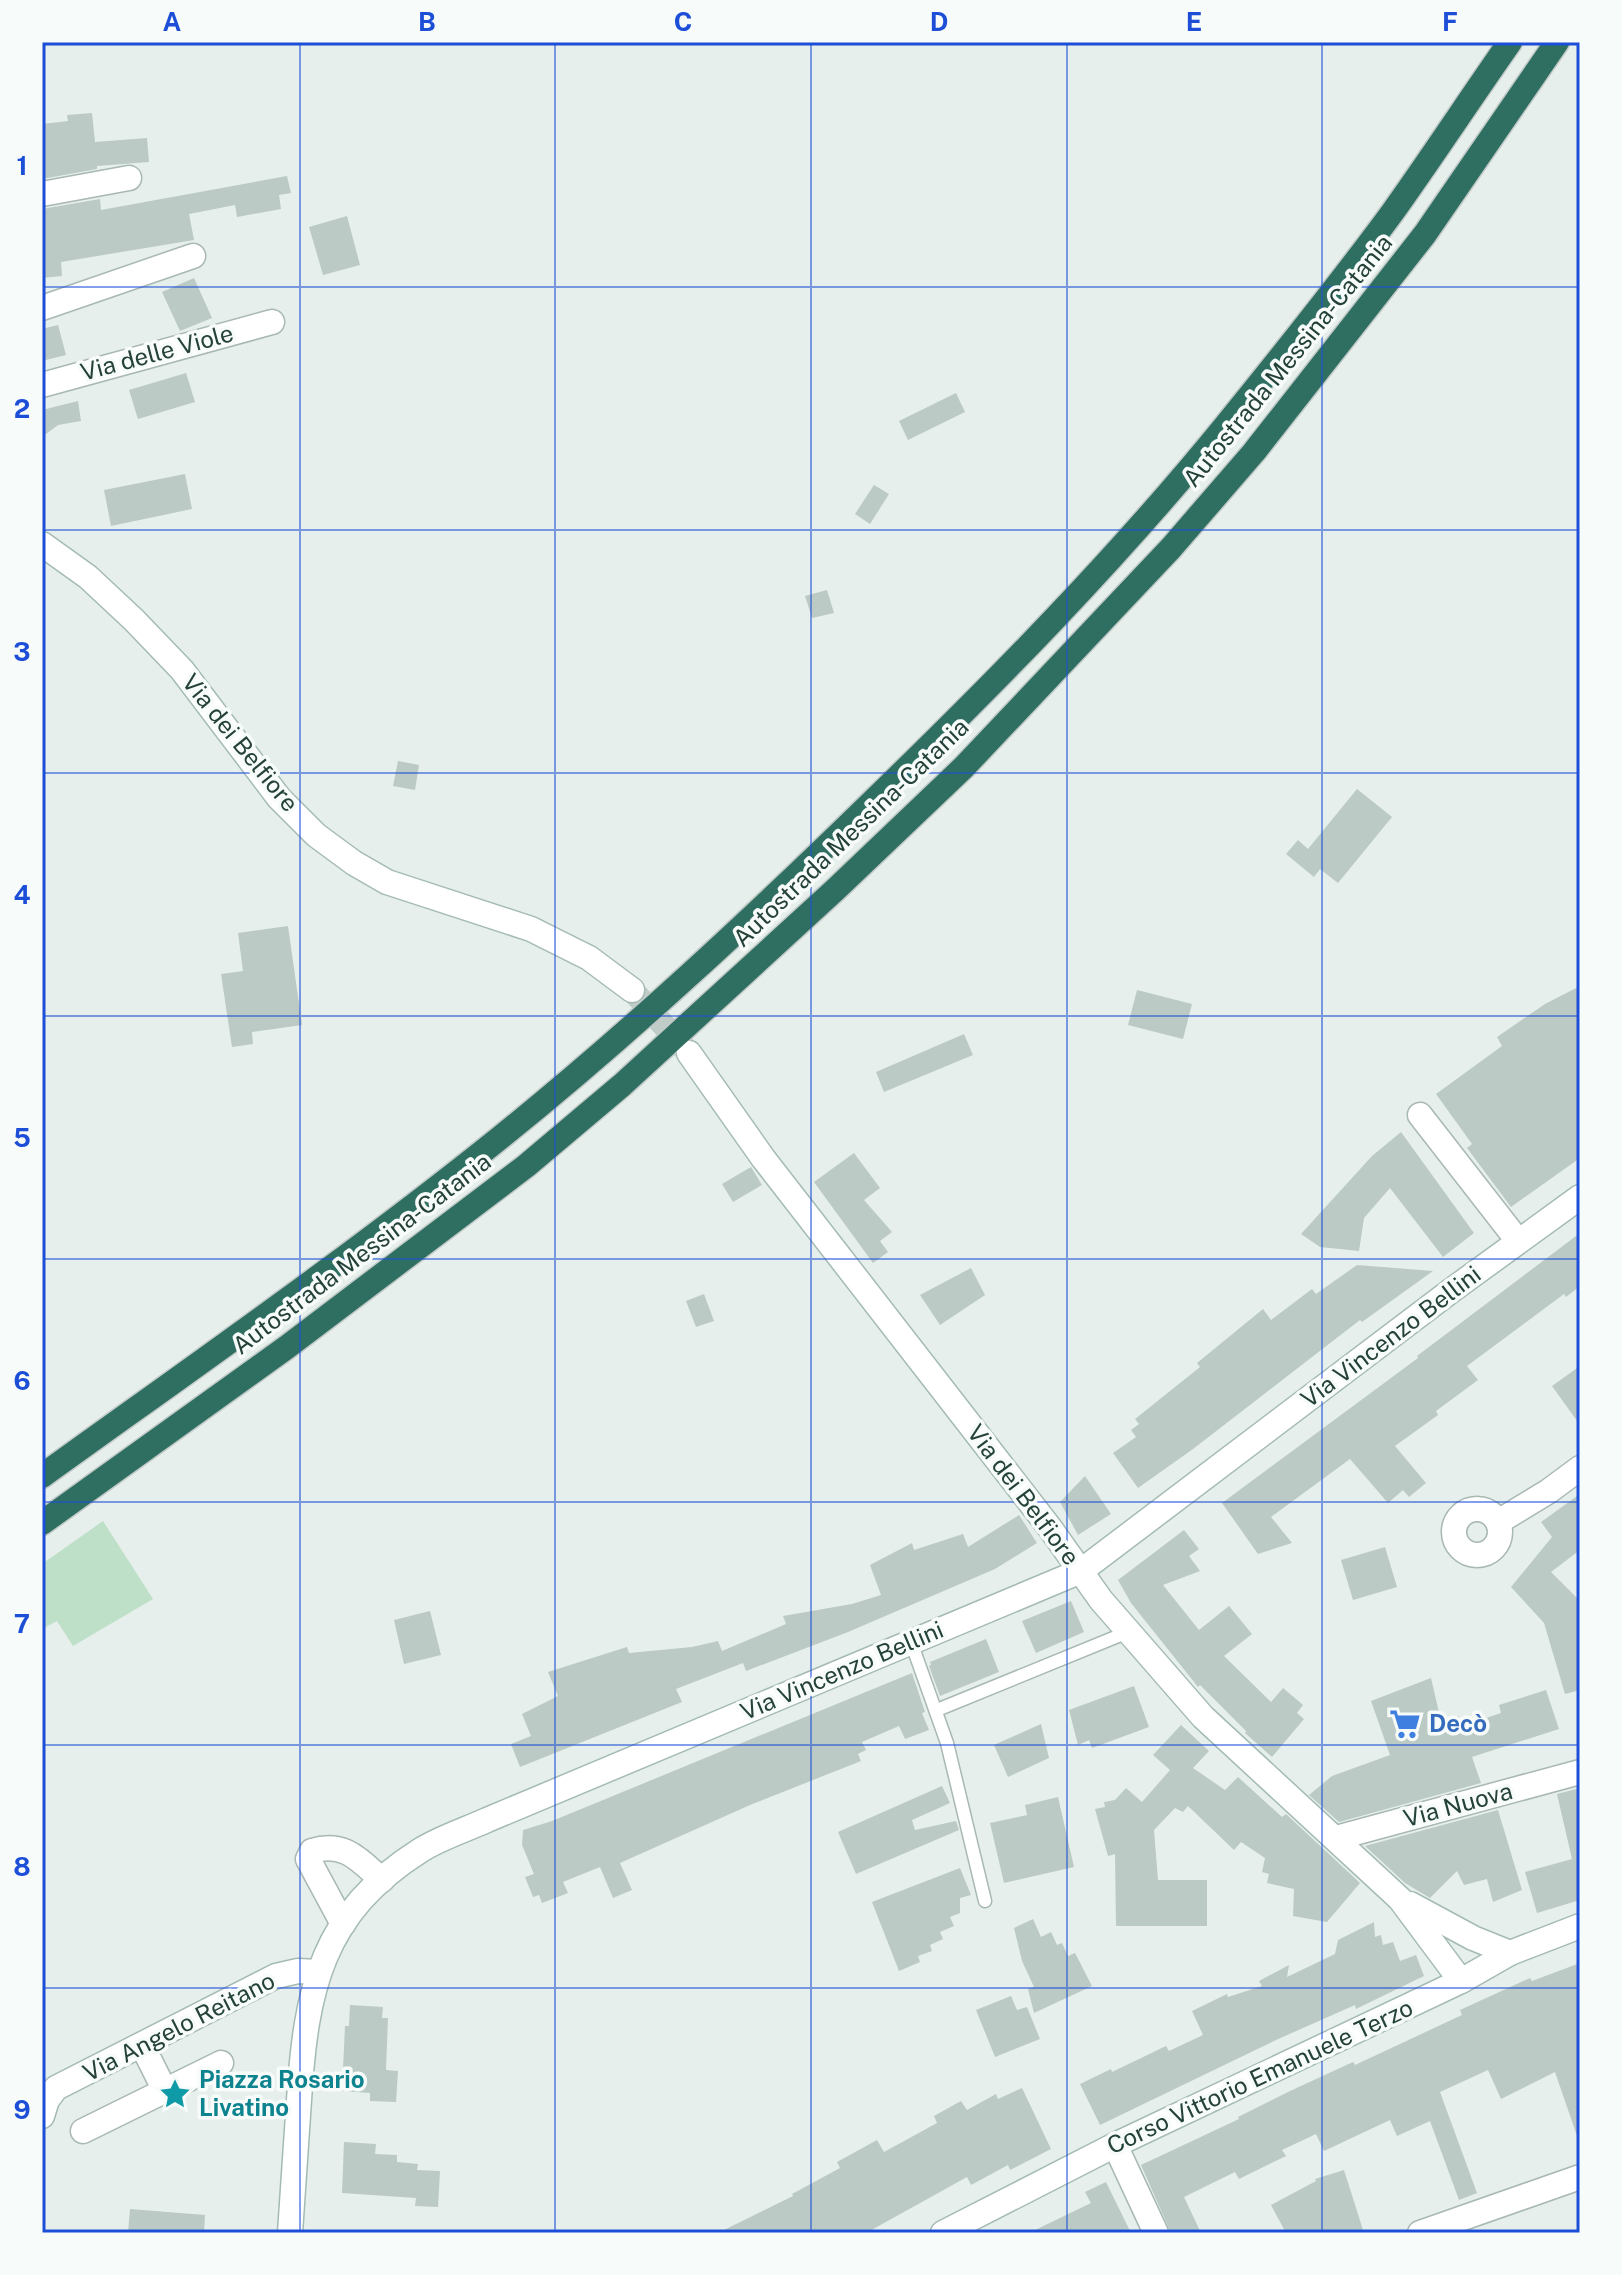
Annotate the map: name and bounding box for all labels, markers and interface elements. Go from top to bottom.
text: A [163,6,182,37]
text: B [418,6,436,37]
text: C [674,6,692,37]
text: D [930,6,948,37]
text: E [1186,6,1202,37]
text: F [1442,6,1458,37]
text: 1 [16,150,28,181]
street label: Autostrada Messina-Catania [1177,229,1398,492]
street label: Via delle Viole [77,318,236,386]
text: 2 [14,393,30,424]
text: 3 [13,636,31,667]
street label: Via dei Belfiore [177,668,305,817]
street label: Autostrada Messina-Catania [727,712,974,952]
text: 4 [13,879,31,910]
text: 5 [13,1122,31,1153]
street label: Autostrada Messina-Catania [227,1147,496,1359]
street label: Via Vincenzo Bellini [1295,1260,1486,1413]
text: 6 [13,1365,31,1396]
street label: Via dei Belfiore [962,1419,1086,1570]
text: 7 [14,1608,30,1639]
street label: Via Vincenzo Bellini [736,1615,947,1725]
supermarket icon: Decò [1388,1707,1422,1741]
place label: Decò [1429,1709,1487,1737]
street label: Via Nuova [1400,1776,1515,1832]
text: 8 [13,1851,31,1882]
street label: Via Angelo Reitano [78,1966,279,2087]
street label: Corso Vittorio Emanuele Terzo [1102,1993,1417,2159]
place label: Piazza Rosario Livatino [199,2065,365,2121]
place icon: Piazza Rosario Livatino [158,2077,192,2111]
text: 9 [13,2094,31,2125]

